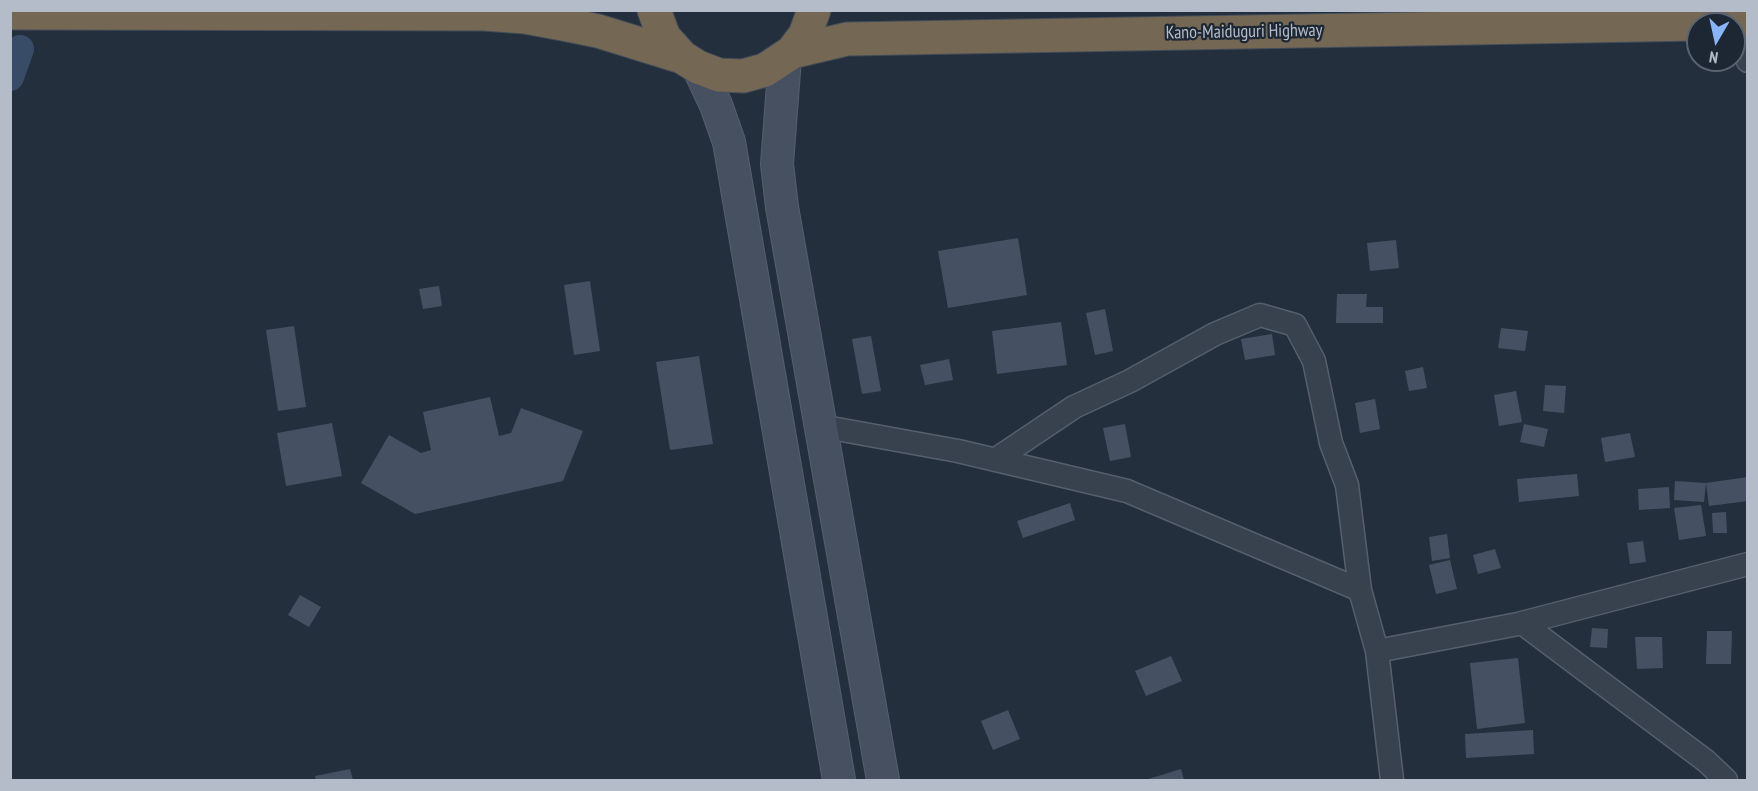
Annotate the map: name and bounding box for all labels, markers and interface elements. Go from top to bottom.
north arrow [1686,12,1746,72]
street label: Kano-Maiduguri Highway [1165,20,1323,44]
text: N [1708,47,1719,68]

